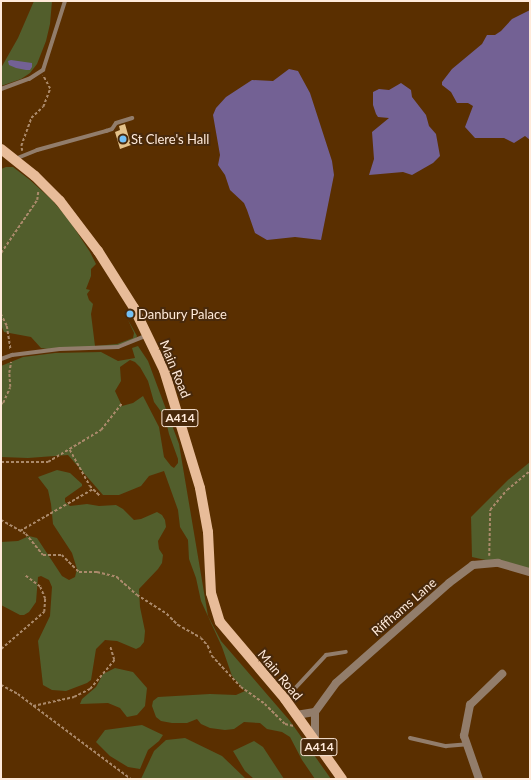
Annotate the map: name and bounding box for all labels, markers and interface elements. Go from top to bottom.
place label: St Clere's Hall [131,131,209,147]
marker: St Clere's Hall [118,134,128,144]
place label: Danbury Palace [138,306,227,322]
marker: Danbury Palace [125,309,135,319]
street label: Main Road [156,338,194,400]
road number: A414 [161,408,199,428]
street label: Riffhams Lane [369,575,439,639]
street label: Main Road [254,647,306,703]
road number: A414 [300,737,338,757]

